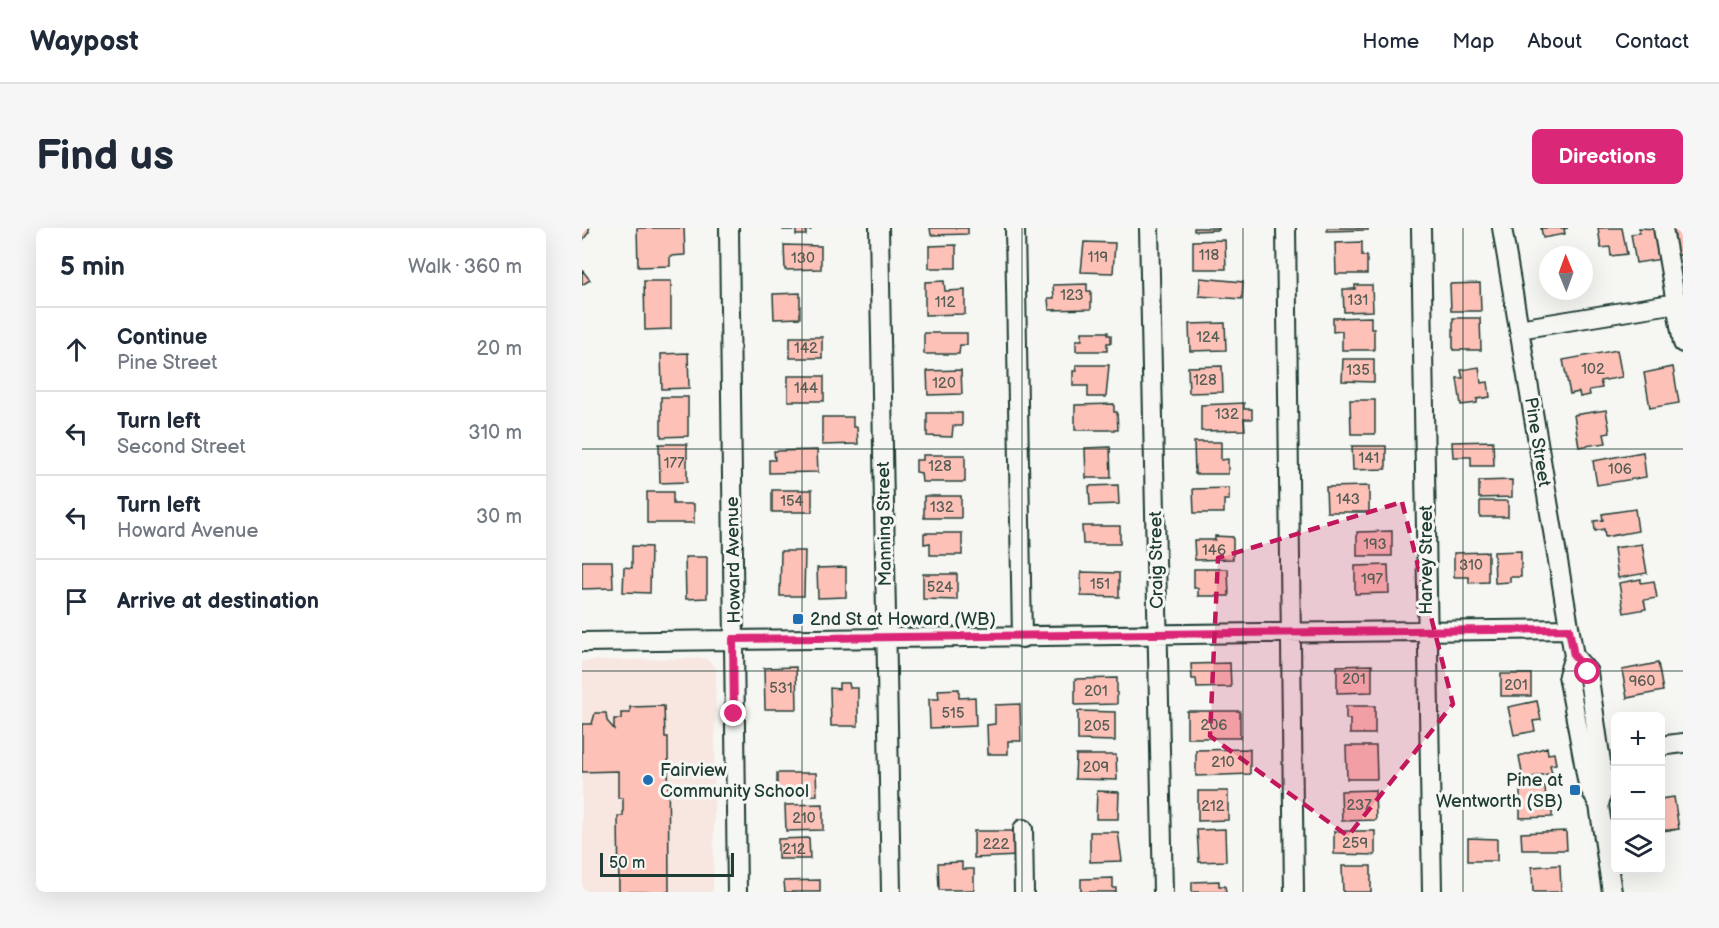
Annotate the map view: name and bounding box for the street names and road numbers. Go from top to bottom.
street label: Pine Street [1520,396,1555,489]
street label: Manning Street [873,461,896,587]
street label: Howard Avenue [722,496,745,624]
street label: Harvey Street [1416,505,1437,615]
street label: Craig Street [1145,511,1168,609]

